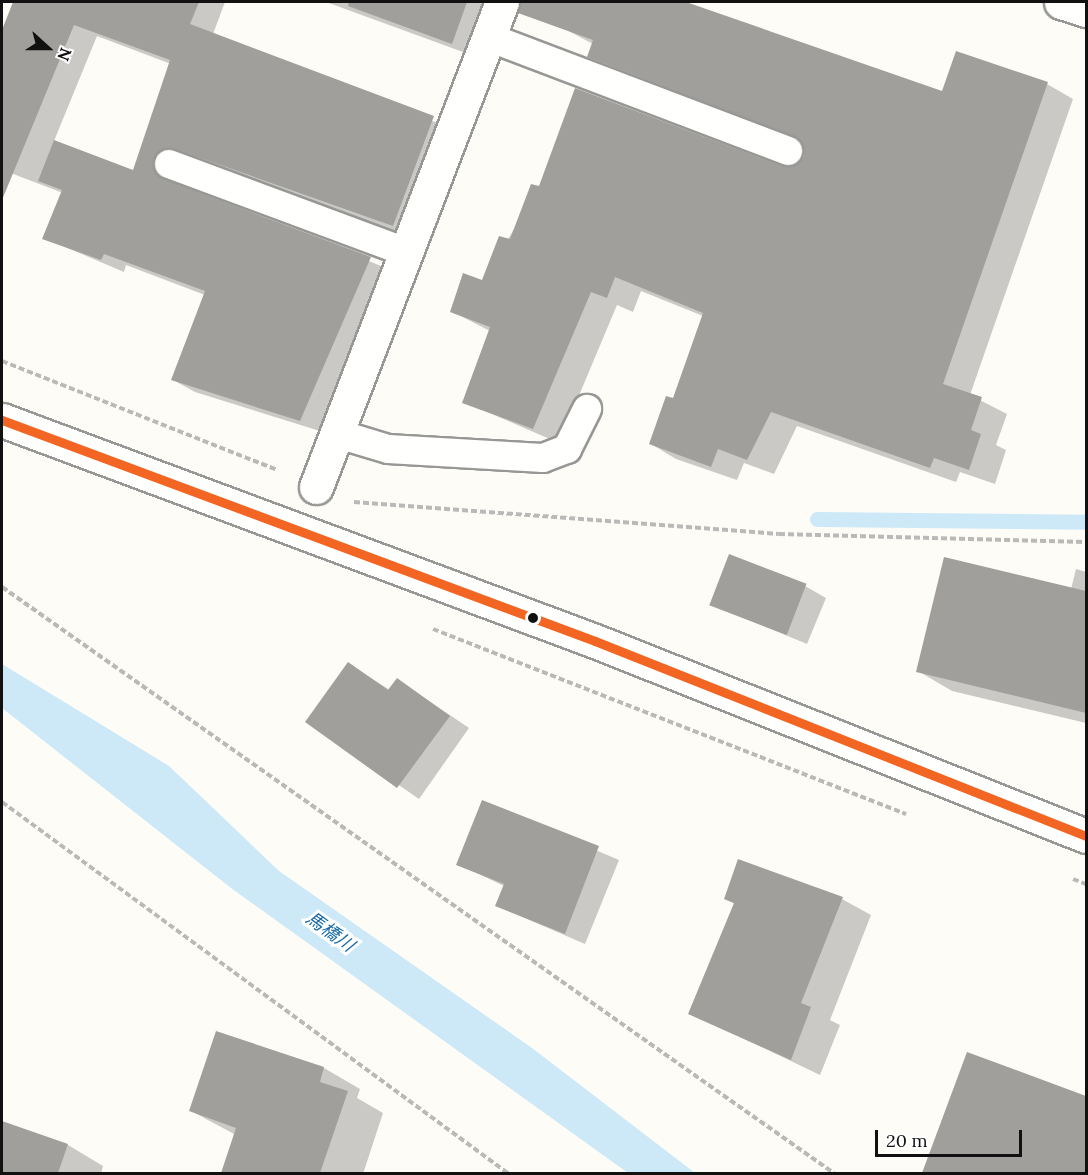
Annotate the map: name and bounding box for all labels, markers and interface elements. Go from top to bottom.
north arrow [18,18,78,78]
text: N [53,45,76,64]
unlabelled marker [527,612,539,624]
water label: 馬橋川 [302,907,358,957]
scale bar [878,1118,1025,1156]
text: 20 m [886,1129,928,1152]

